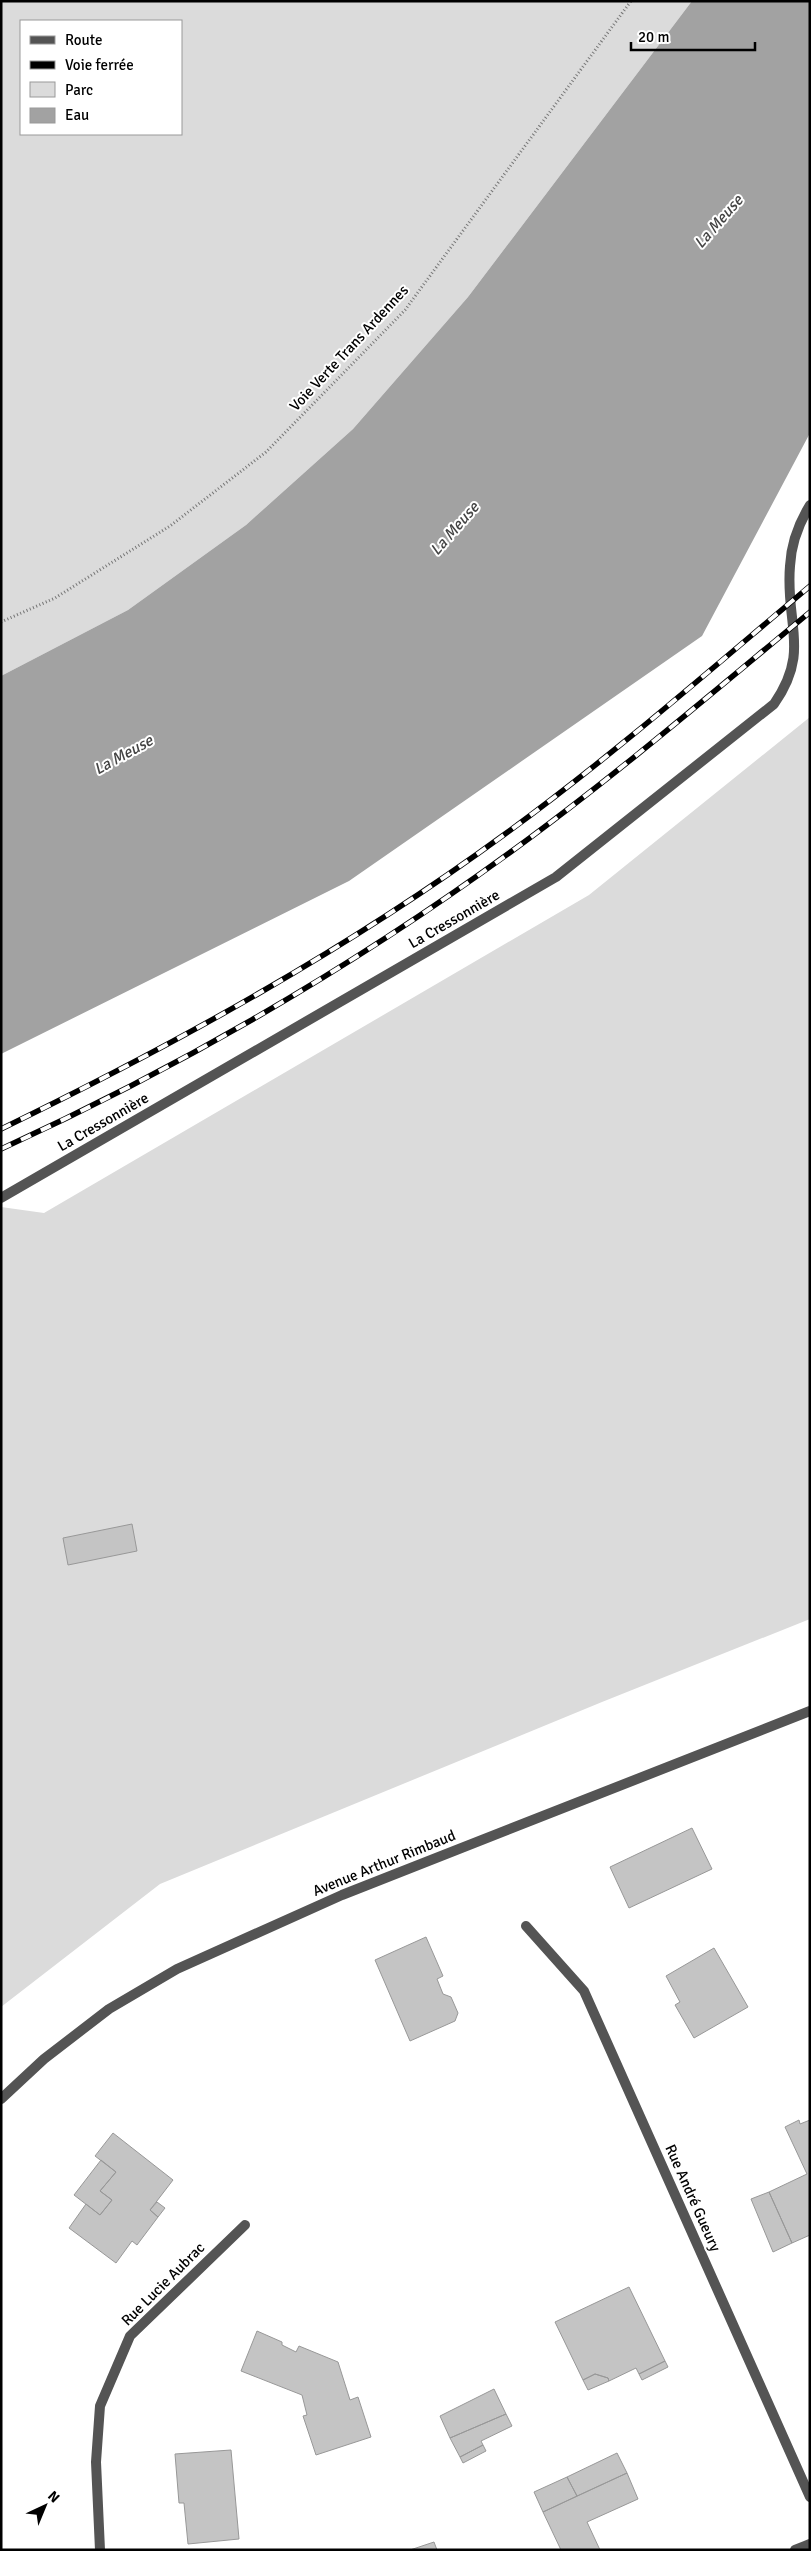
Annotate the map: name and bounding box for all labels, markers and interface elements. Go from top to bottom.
legend [20,20,182,135]
scale bar [631,20,755,52]
text: 20 m [638,28,669,46]
text: Route [65,31,102,49]
text: Voie ferrée [65,56,134,74]
text: Parc [65,81,93,99]
text: Eau [65,106,89,124]
water label: La Meuse [690,190,748,253]
street label: Voie Verte Trans Ardennes [286,281,412,415]
water label: La Meuse [426,497,484,560]
water label: La Meuse [90,730,157,779]
street label: La Cressonnière [405,886,503,952]
street label: La Cressonnière [54,1089,152,1155]
street label: Avenue Arthur Rimbaud [310,1826,458,1900]
street label: Rue André Gueury [661,2142,725,2254]
street label: Rue Lucie Aubrac [118,2239,208,2329]
north arrow [20,2481,70,2531]
text: N [44,2488,63,2507]

